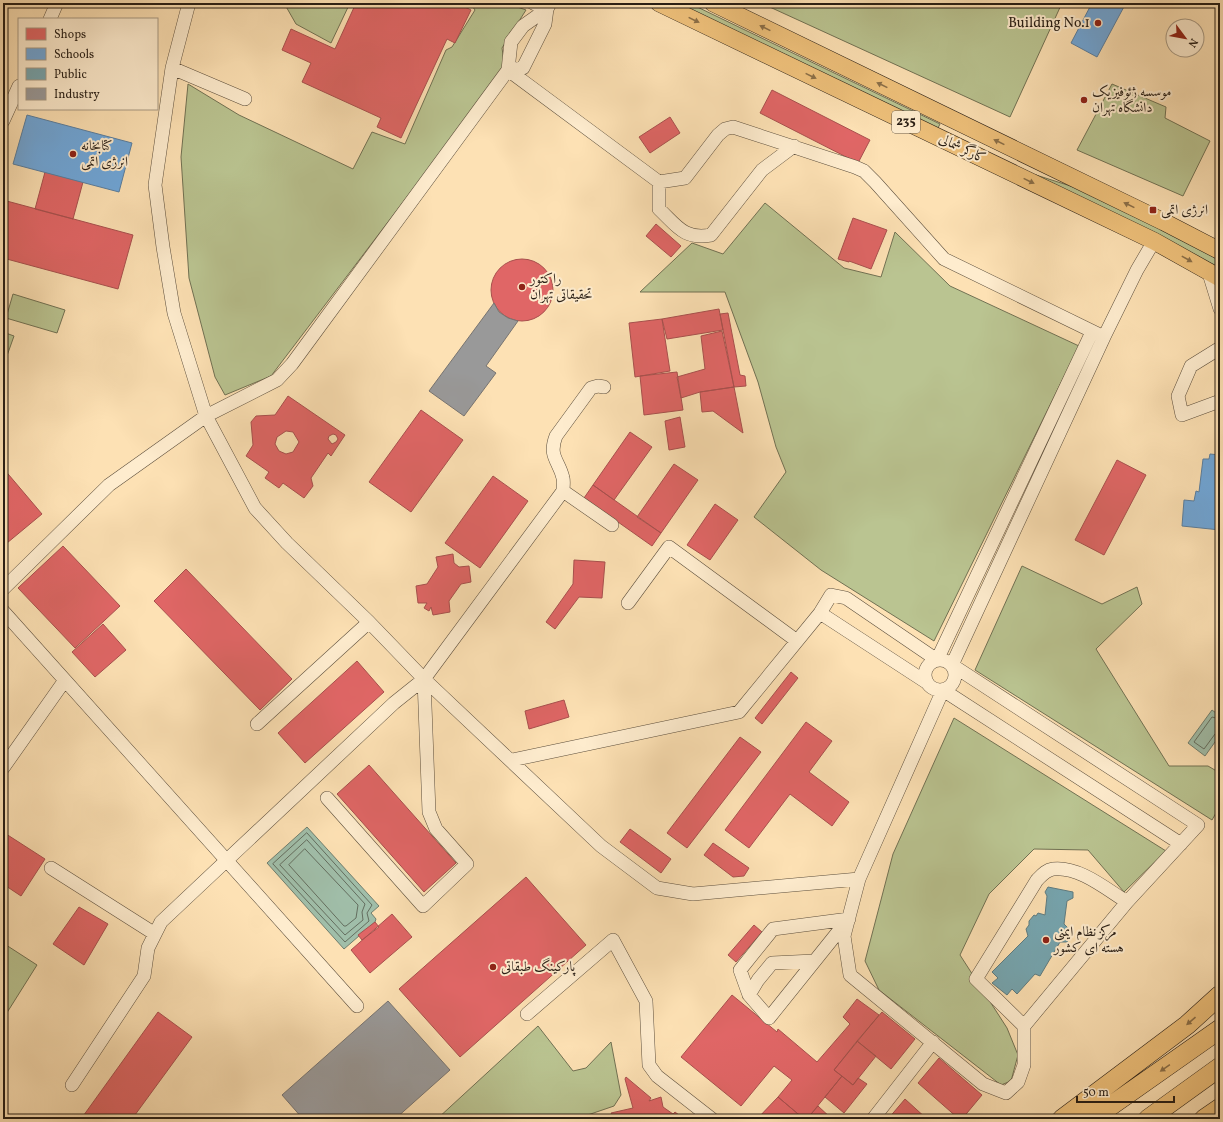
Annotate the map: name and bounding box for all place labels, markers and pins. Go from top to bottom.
place label: Building No.1 [1008,14,1090,33]
marker: Building No.1 [1093,18,1103,28]
place label: موسسه ژئوفیزیک دانشگاه تهران [1092,83,1171,118]
marker: موسسه ژئوفیزیک دانشگاه تهران [1079,95,1089,105]
place label: کتابخانه انرژی اتمی [81,137,128,172]
marker: کتابخانه انرژی اتمی [68,149,78,159]
place label: انرژی اتمی [1161,201,1208,220]
marker: انرژی اتمی [1148,205,1158,215]
place label: راکتور تحقیقاتی تهران [528,270,593,305]
marker: راکتور تحقیقاتی تهران [517,282,527,292]
place label: مرکز نظام ایمنی هسته ای کشور [1052,923,1124,958]
marker: مرکز نظام ایمنی هسته ای کشور [1041,935,1051,945]
place label: پارکینگ طبقاتی [501,957,577,977]
marker: پارکینگ طبقاتی [488,962,498,972]

